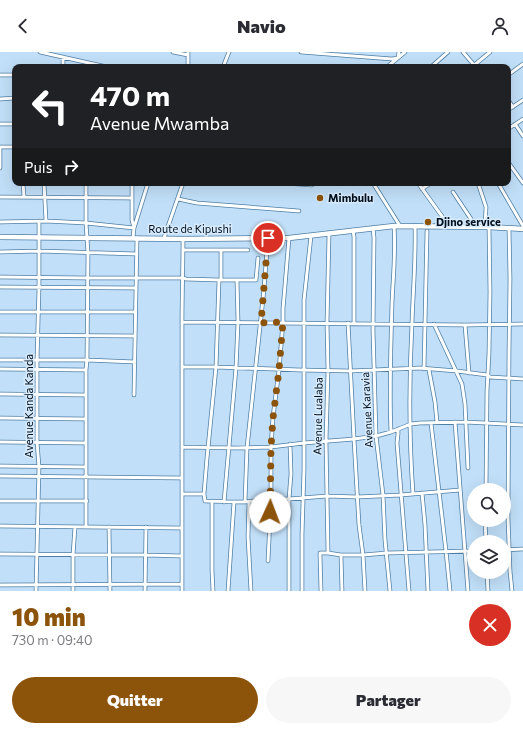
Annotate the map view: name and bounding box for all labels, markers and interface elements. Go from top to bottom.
icon: back [12,15,34,37]
text: Navio [237,15,286,37]
icon: person [489,15,511,37]
text: 470 m [90,78,170,112]
icon: left [24,80,76,132]
text: Avenue Mwamba [90,112,230,134]
icon: right [60,156,82,178]
text: Puis [24,158,52,176]
place label: Mimbulu [328,191,373,204]
marker: Mimbulu [315,193,325,203]
place label: Djino service [436,215,501,228]
marker: Djino service [423,217,433,227]
pin [251,221,285,255]
street label: Route de Kipushi [148,222,232,235]
icon: arrive [257,227,279,249]
street label: Avenue Kanda Kanda [22,354,35,458]
street label: Avenue Karavia [358,372,375,448]
street label: Avenue Lualaba [310,377,325,455]
map controls [467,483,511,579]
button: search [467,483,511,527]
position arrow [249,491,291,533]
button: layers [467,535,511,579]
text: 10 min [12,602,86,631]
button: close [469,604,511,646]
text: 730 m · 09:40 [12,632,92,648]
button: Quitter [12,677,258,723]
button: Partager [266,677,511,723]

